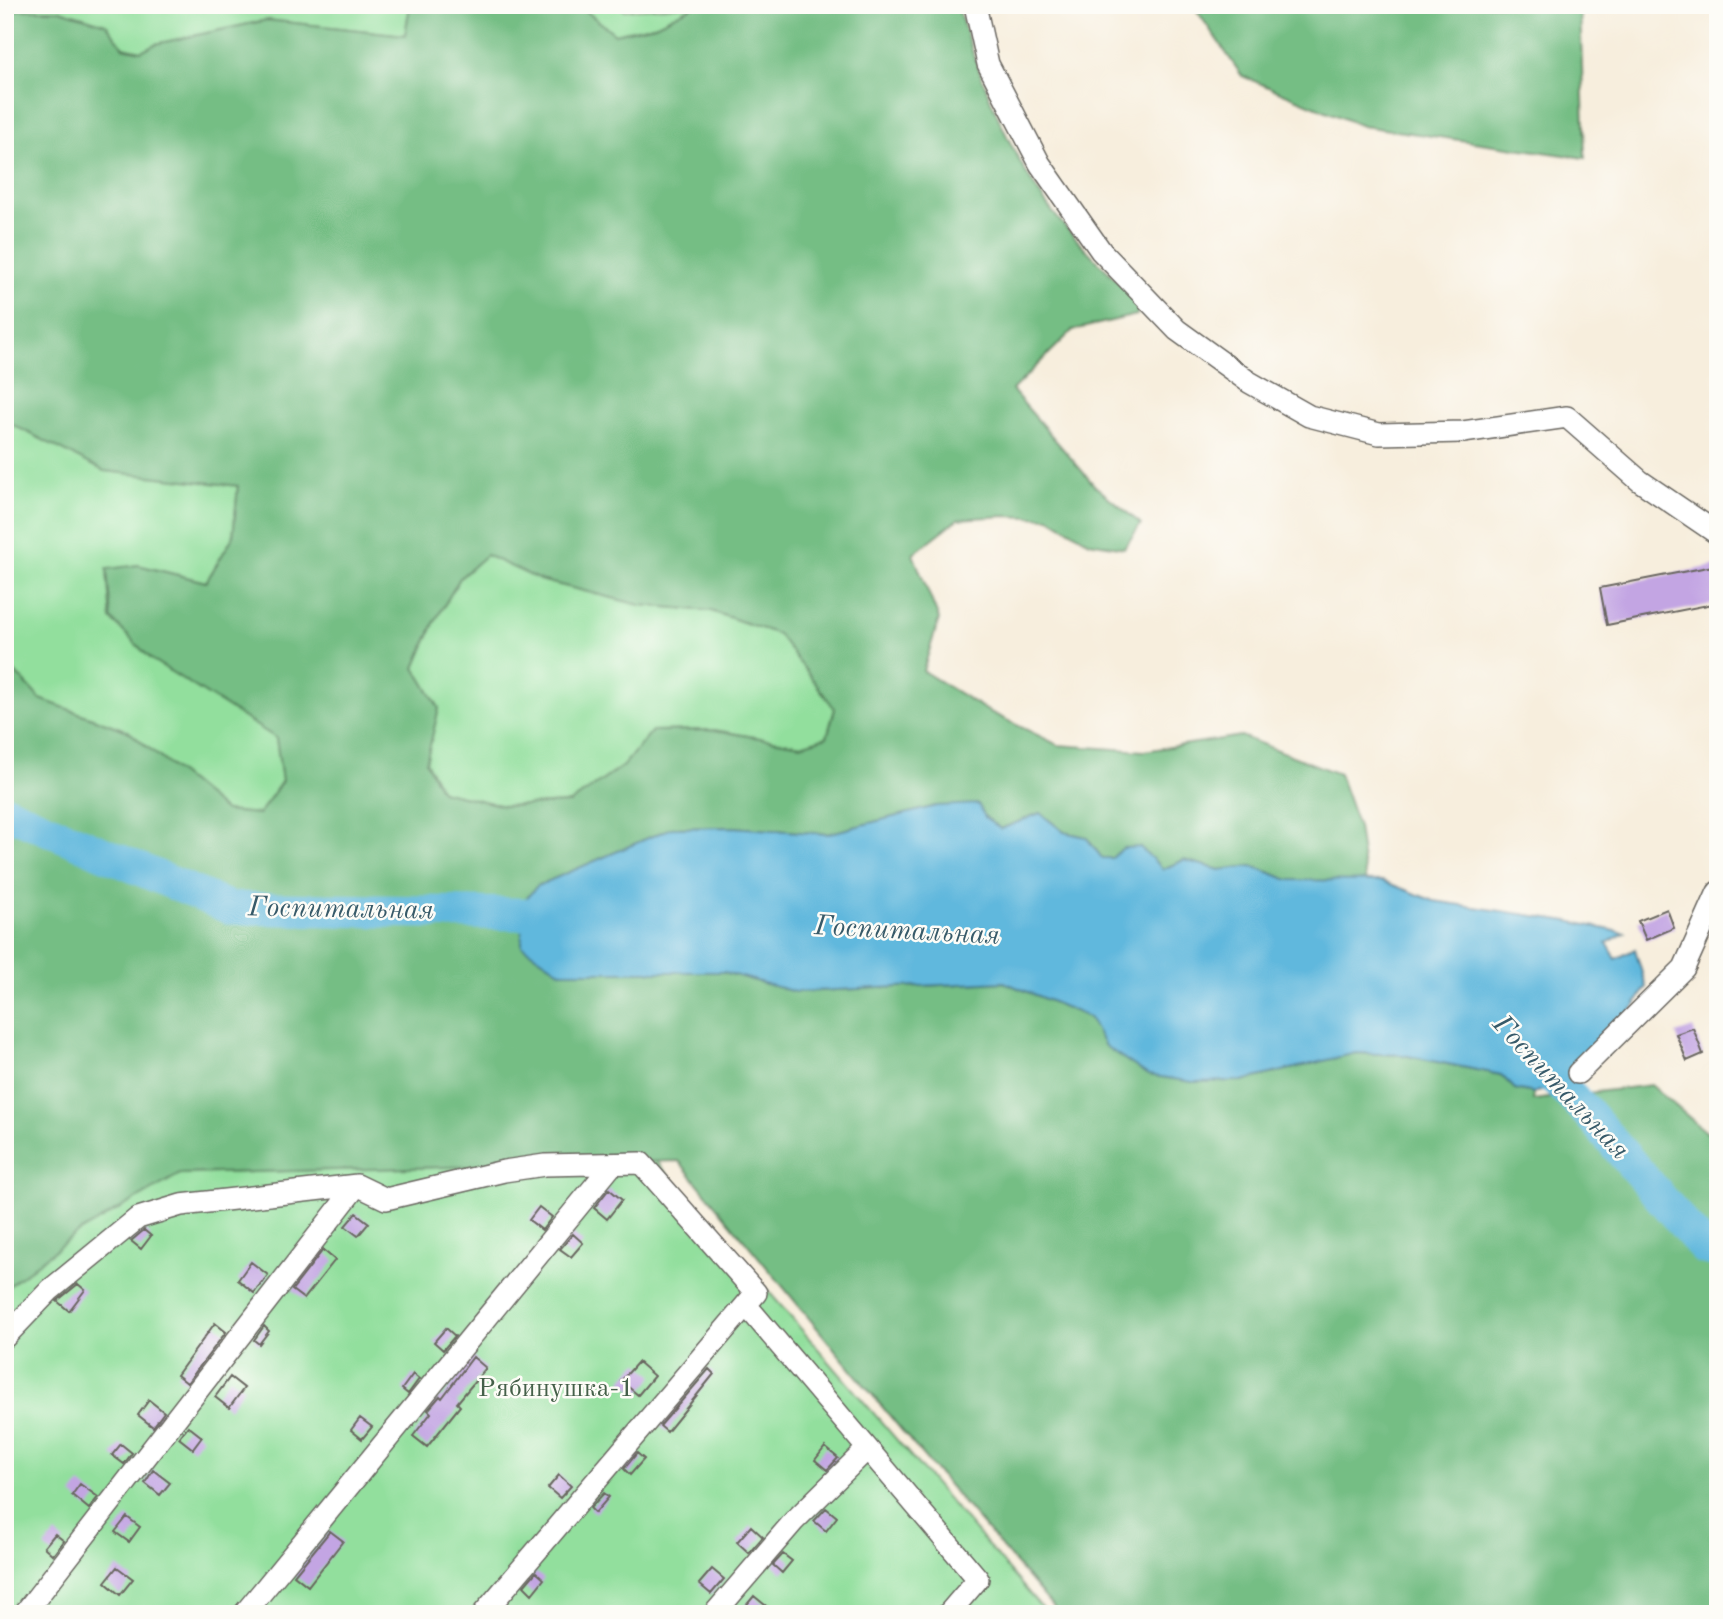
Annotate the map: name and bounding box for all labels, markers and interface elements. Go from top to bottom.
water label: Госпитальная [247,894,434,926]
water label: Госпитальная [812,913,1001,951]
water label: Госпитальная [1486,1010,1634,1166]
park label: Рябинушка-1 [478,1376,634,1402]

